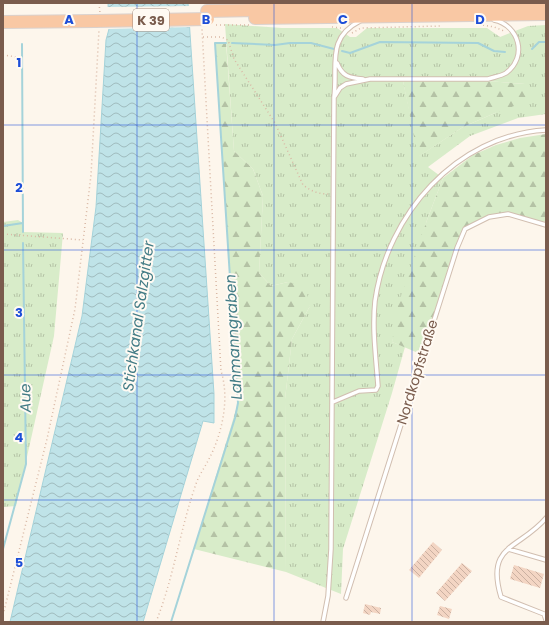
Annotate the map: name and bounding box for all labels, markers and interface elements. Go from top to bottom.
road number: K 39 [133,9,169,31]
text: A [64,10,74,29]
text: B [202,10,211,29]
text: C [338,10,348,29]
text: D [475,10,485,29]
text: 1 [17,53,21,72]
text: 2 [15,178,23,197]
water label: Stichkanal Salzgitter [117,239,159,392]
water label: Lahmanngraben [219,274,247,400]
text: 3 [15,303,23,322]
street label: Nordkopfstraße [391,317,443,427]
water label: Aue [14,383,36,414]
text: 4 [15,428,24,447]
text: 5 [15,553,23,572]

